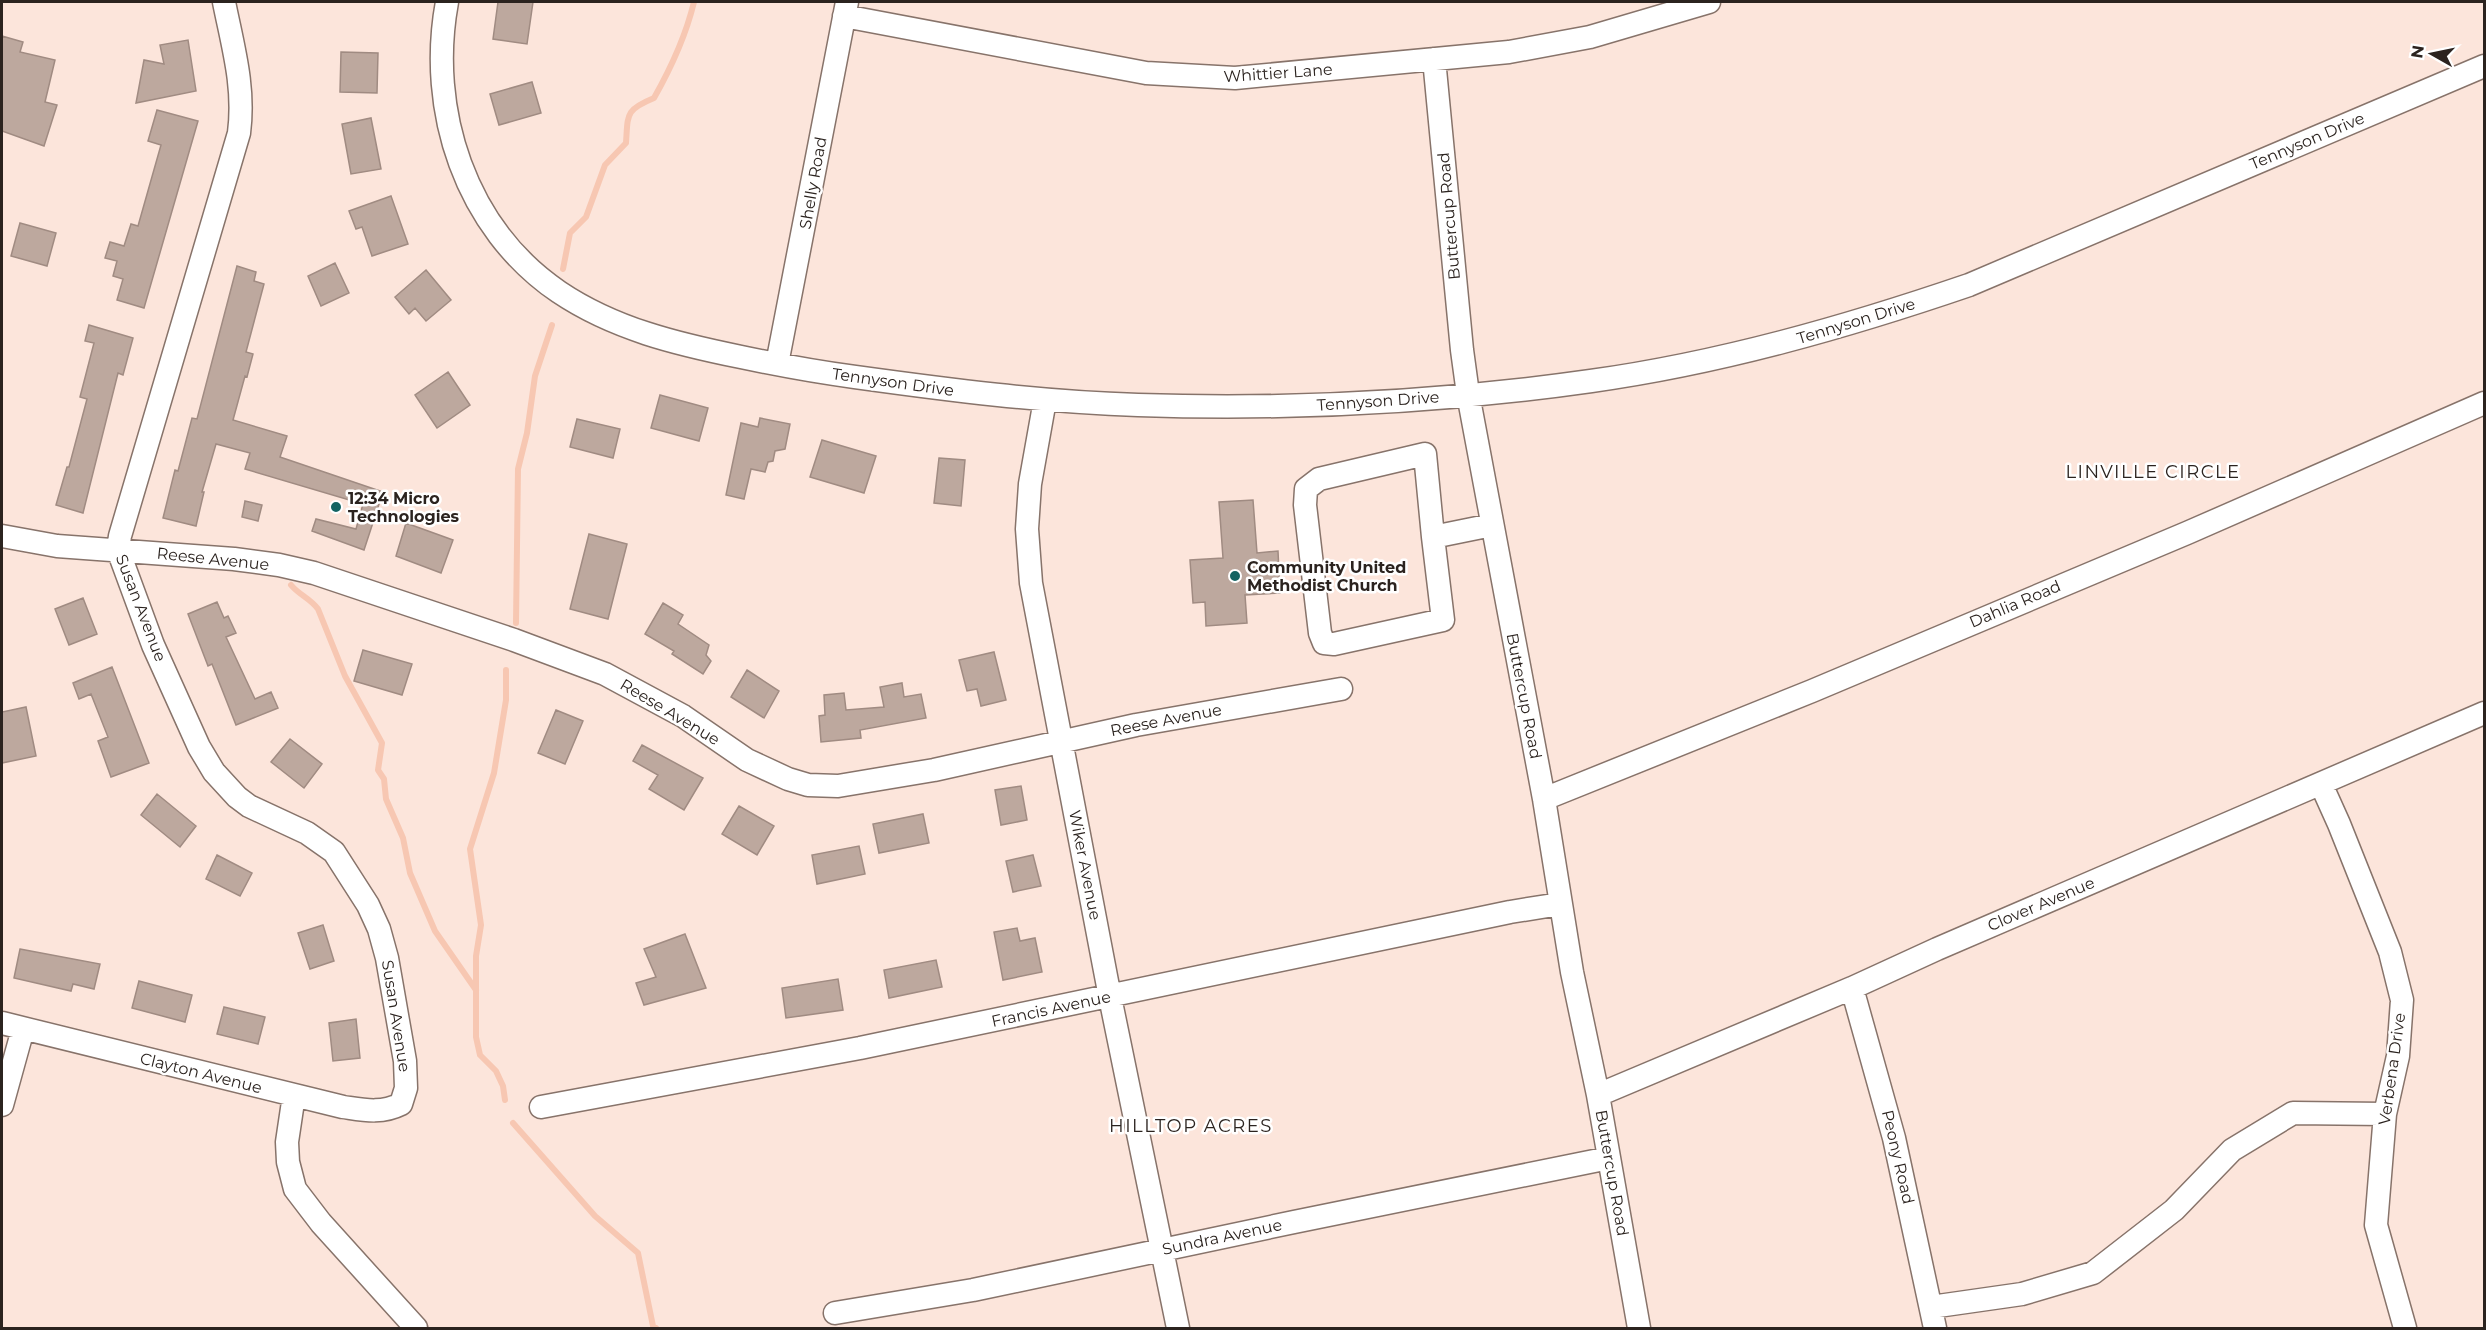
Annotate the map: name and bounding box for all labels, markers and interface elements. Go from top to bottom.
north arrow [2402,24,2462,84]
text: N [2407,44,2428,60]
street label: Whittier Lane [1223,60,1333,86]
street label: Tennyson Drive [2247,108,2367,174]
street label: Shelly Road [796,135,830,231]
street label: Buttercup Road [1434,152,1464,280]
street label: Tennyson Drive [1795,294,1917,348]
street label: Tennyson Drive [831,364,955,400]
street label: Tennyson Drive [1316,387,1440,415]
district label: LINVILLE CIRCLE [2065,461,2241,483]
place label: 12:34 Micro Technologies [348,489,460,526]
marker: 12:34 Micro Technologies [329,500,343,514]
street label: Reese Avenue [156,544,270,574]
street label: Susan Avenue [112,552,170,664]
place label: Community United Methodist Church [1247,558,1406,595]
marker: Community United Methodist Church [1228,569,1242,583]
street label: Dahlia Road [1966,576,2064,632]
street label: Buttercup Road [1502,631,1546,761]
street label: Reese Avenue [617,675,723,749]
street label: Reese Avenue [1109,700,1223,740]
street label: Wiker Avenue [1065,808,1105,922]
street label: Clover Avenue [1985,873,2097,935]
street label: Susan Avenue [378,959,414,1073]
street label: Francis Avenue [990,987,1112,1031]
street label: Verbena Drive [2375,1012,2409,1126]
street label: Clayton Avenue [138,1049,264,1097]
street label: Buttercup Road [1592,1108,1632,1238]
street label: Peony Road [1878,1108,1918,1206]
district label: HILLTOP ACRES [1109,1115,1273,1137]
street label: Sundra Avenue [1160,1215,1284,1259]

